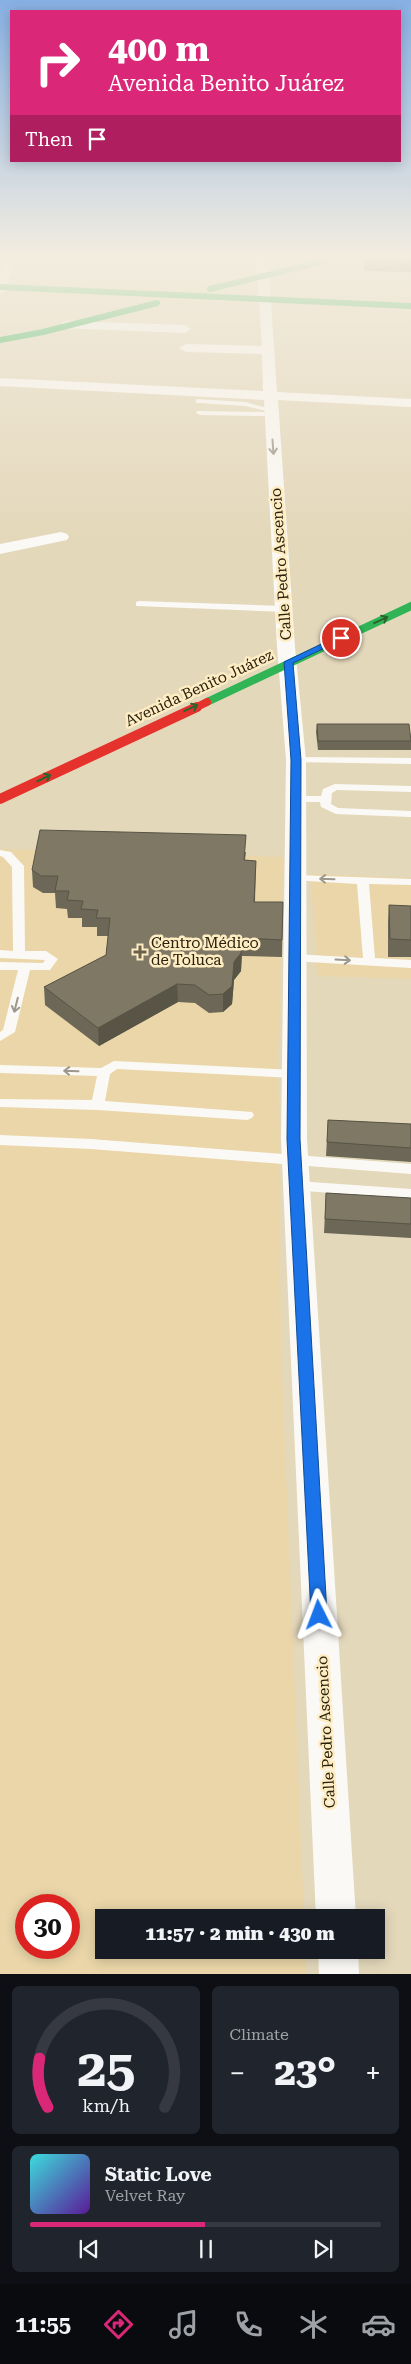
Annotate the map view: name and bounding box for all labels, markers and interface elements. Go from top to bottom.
text: 400 m [108,29,209,70]
icon: right [25,30,90,95]
text: Avenida Benito Juárez [108,71,344,96]
icon: arrive [83,125,111,153]
text: Then [25,128,73,151]
one-way arrow [269,439,278,455]
street label: Calle Pedro Ascencio [267,487,295,641]
one-way arrow [373,615,388,624]
pin [320,617,362,659]
icon: arrive [327,624,355,652]
street label: Avenida Benito Juárez [122,646,276,730]
one-way arrow [183,703,198,712]
one-way arrow [36,773,51,782]
one-way arrow [320,875,336,884]
place label: Centro Médico de Toluca [151,934,259,969]
marker: Centro Médico de Toluca [133,945,147,959]
one-way arrow [335,956,351,965]
one-way arrow [11,996,20,1012]
one-way arrow [63,1067,79,1076]
position arrow [292,1588,344,1640]
street label: Calle Pedro Ascencio [313,1655,339,1809]
speed limit sign: 30 [15,1894,80,1959]
text: 11:57 · 2 min · 430 m [145,1922,335,1945]
text: Climate [230,2025,289,2044]
text: 25 [77,2038,135,2099]
text: 23° [274,2050,336,2094]
text: − [230,2057,245,2090]
text: + [365,2057,381,2090]
text: km/h [82,2095,130,2116]
text: Static Love [105,2163,212,2186]
text: Velvet Ray [105,2186,185,2205]
icon: previous [75,2235,103,2263]
icon: pause [192,2235,220,2263]
icon: next [309,2235,337,2263]
icon: directions [101,2307,136,2342]
icon: music [166,2307,201,2342]
icon: phone [231,2307,266,2342]
icon: climate [296,2307,331,2342]
icon: car [361,2307,396,2342]
text: 11:55 [15,2312,71,2337]

